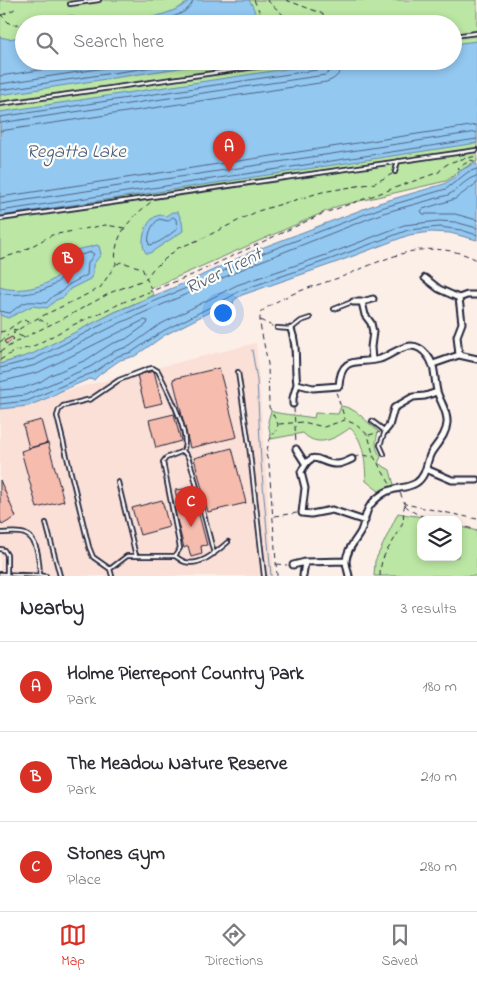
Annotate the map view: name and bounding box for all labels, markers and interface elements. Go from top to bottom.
search box [15,15,462,70]
icon: search [33,29,61,57]
text: Search here [73,29,164,56]
pin: A [213,131,245,172]
water label: Regatta Lake [26,139,127,167]
water label: River Trent [181,241,268,302]
pin: B [52,243,84,284]
your location [210,300,236,326]
pin: C [175,486,207,527]
map controls [417,516,462,561]
button: layers [417,516,462,561]
text: Nearby [20,594,84,624]
text: 3 results [401,597,457,621]
text: Holme Pierrepont Country Park [67,661,304,688]
text: A [31,675,41,699]
text: 180 m [423,675,457,699]
text: Park [67,688,96,712]
text: The Meadow Nature Reserve [67,751,287,778]
text: B [31,765,41,789]
text: 210 m [421,765,457,789]
text: Park [67,778,96,802]
text: Stones Gym [67,841,165,868]
text: C [32,855,40,879]
text: 280 m [420,855,457,879]
text: Place [67,868,101,892]
tab: Map [59,921,87,972]
tab: Directions [205,921,263,972]
tab: Saved [381,921,418,972]

